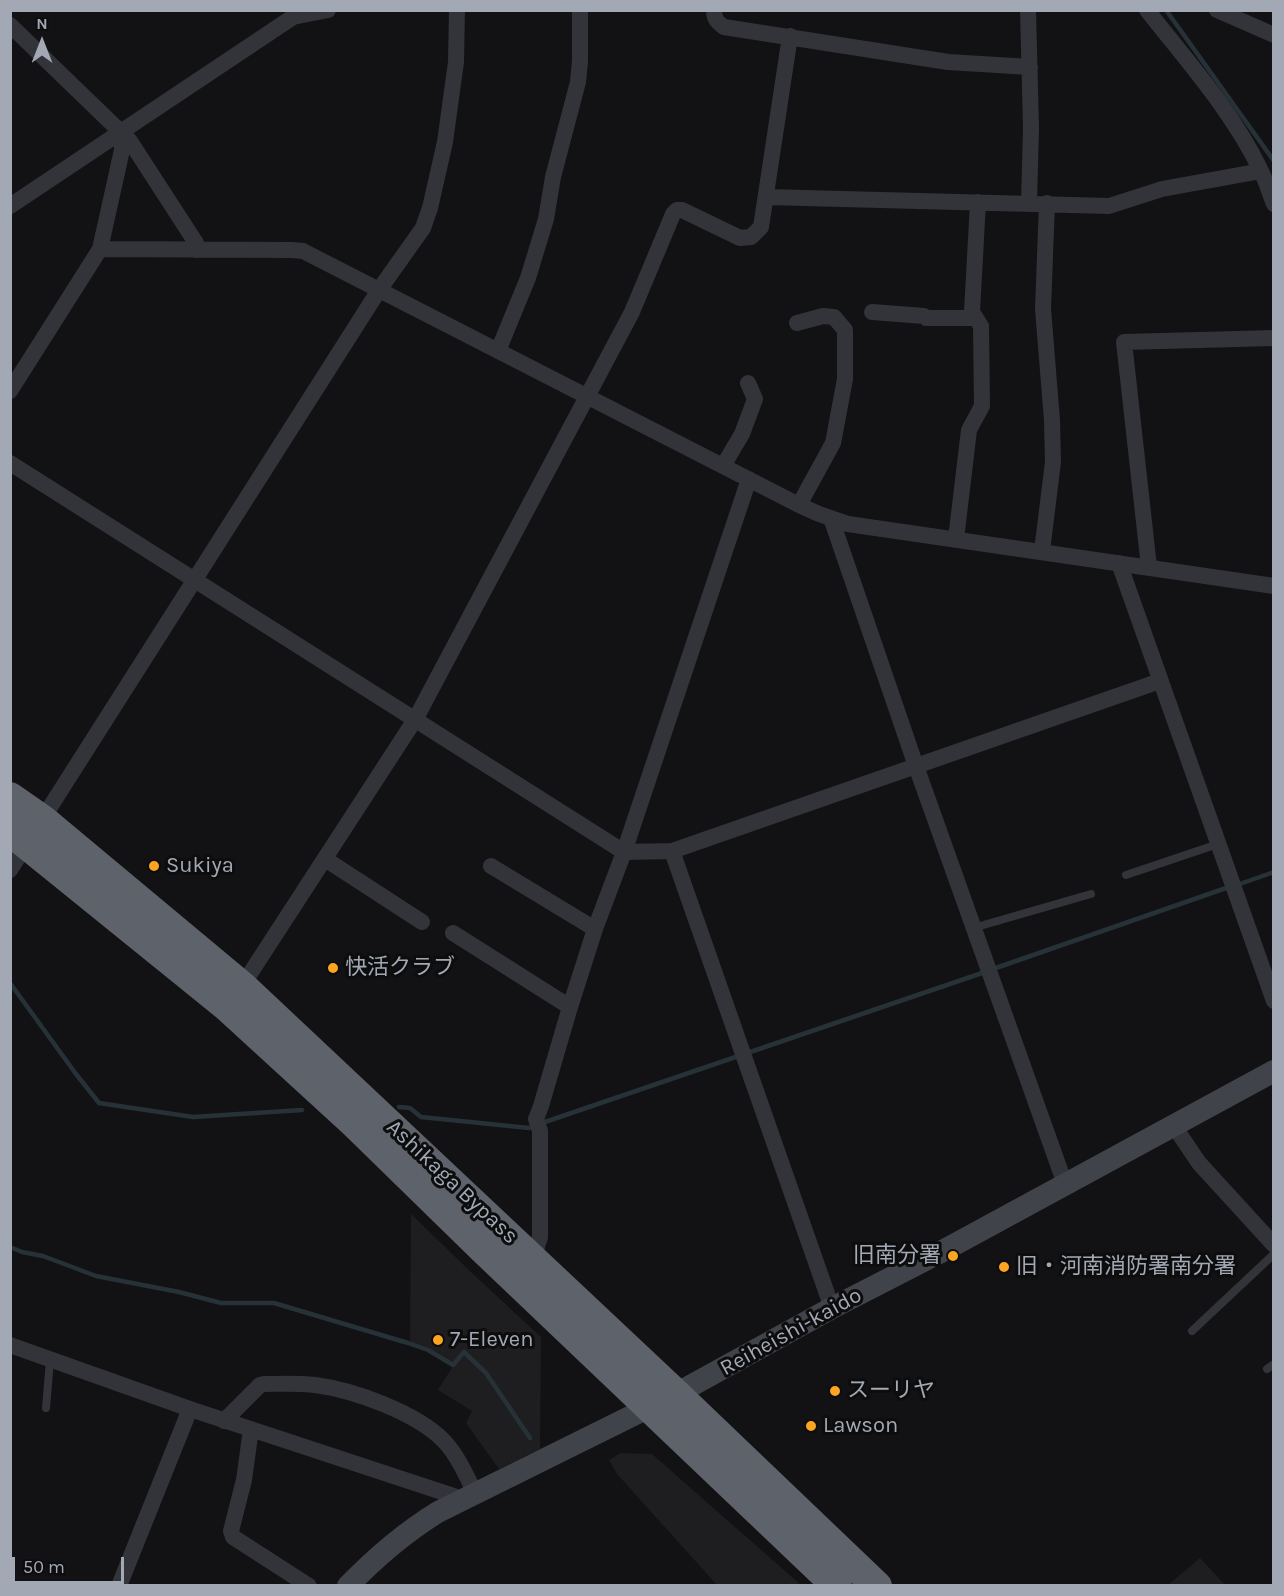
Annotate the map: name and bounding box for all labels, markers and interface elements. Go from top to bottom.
north arrow [12,12,72,72]
text: N [36,14,48,33]
place label: Sukiya [166,853,234,879]
marker: Sukiya [147,859,161,873]
place label: 快活クラブ [345,955,455,981]
marker: 快活クラブ [326,961,340,975]
street label: Ashikaga Bypass [381,1114,523,1250]
place label: 旧南分署 [853,1243,941,1269]
marker: 旧南分署 [946,1249,960,1263]
place label: 旧・河南消防署南分署 [1016,1254,1236,1280]
marker: 旧・河南消防署南分署 [997,1260,1011,1274]
street label: Reiheishi-kaido [716,1282,866,1382]
place label: 7-Eleven [450,1327,533,1353]
marker: 7-Eleven [431,1333,445,1347]
place label: スーリヤ [847,1378,935,1404]
marker: スーリヤ [828,1384,842,1398]
place label: Lawson [823,1413,898,1439]
marker: Lawson [804,1419,818,1433]
scale bar [15,1545,128,1583]
text: 50 m [23,1556,65,1578]

